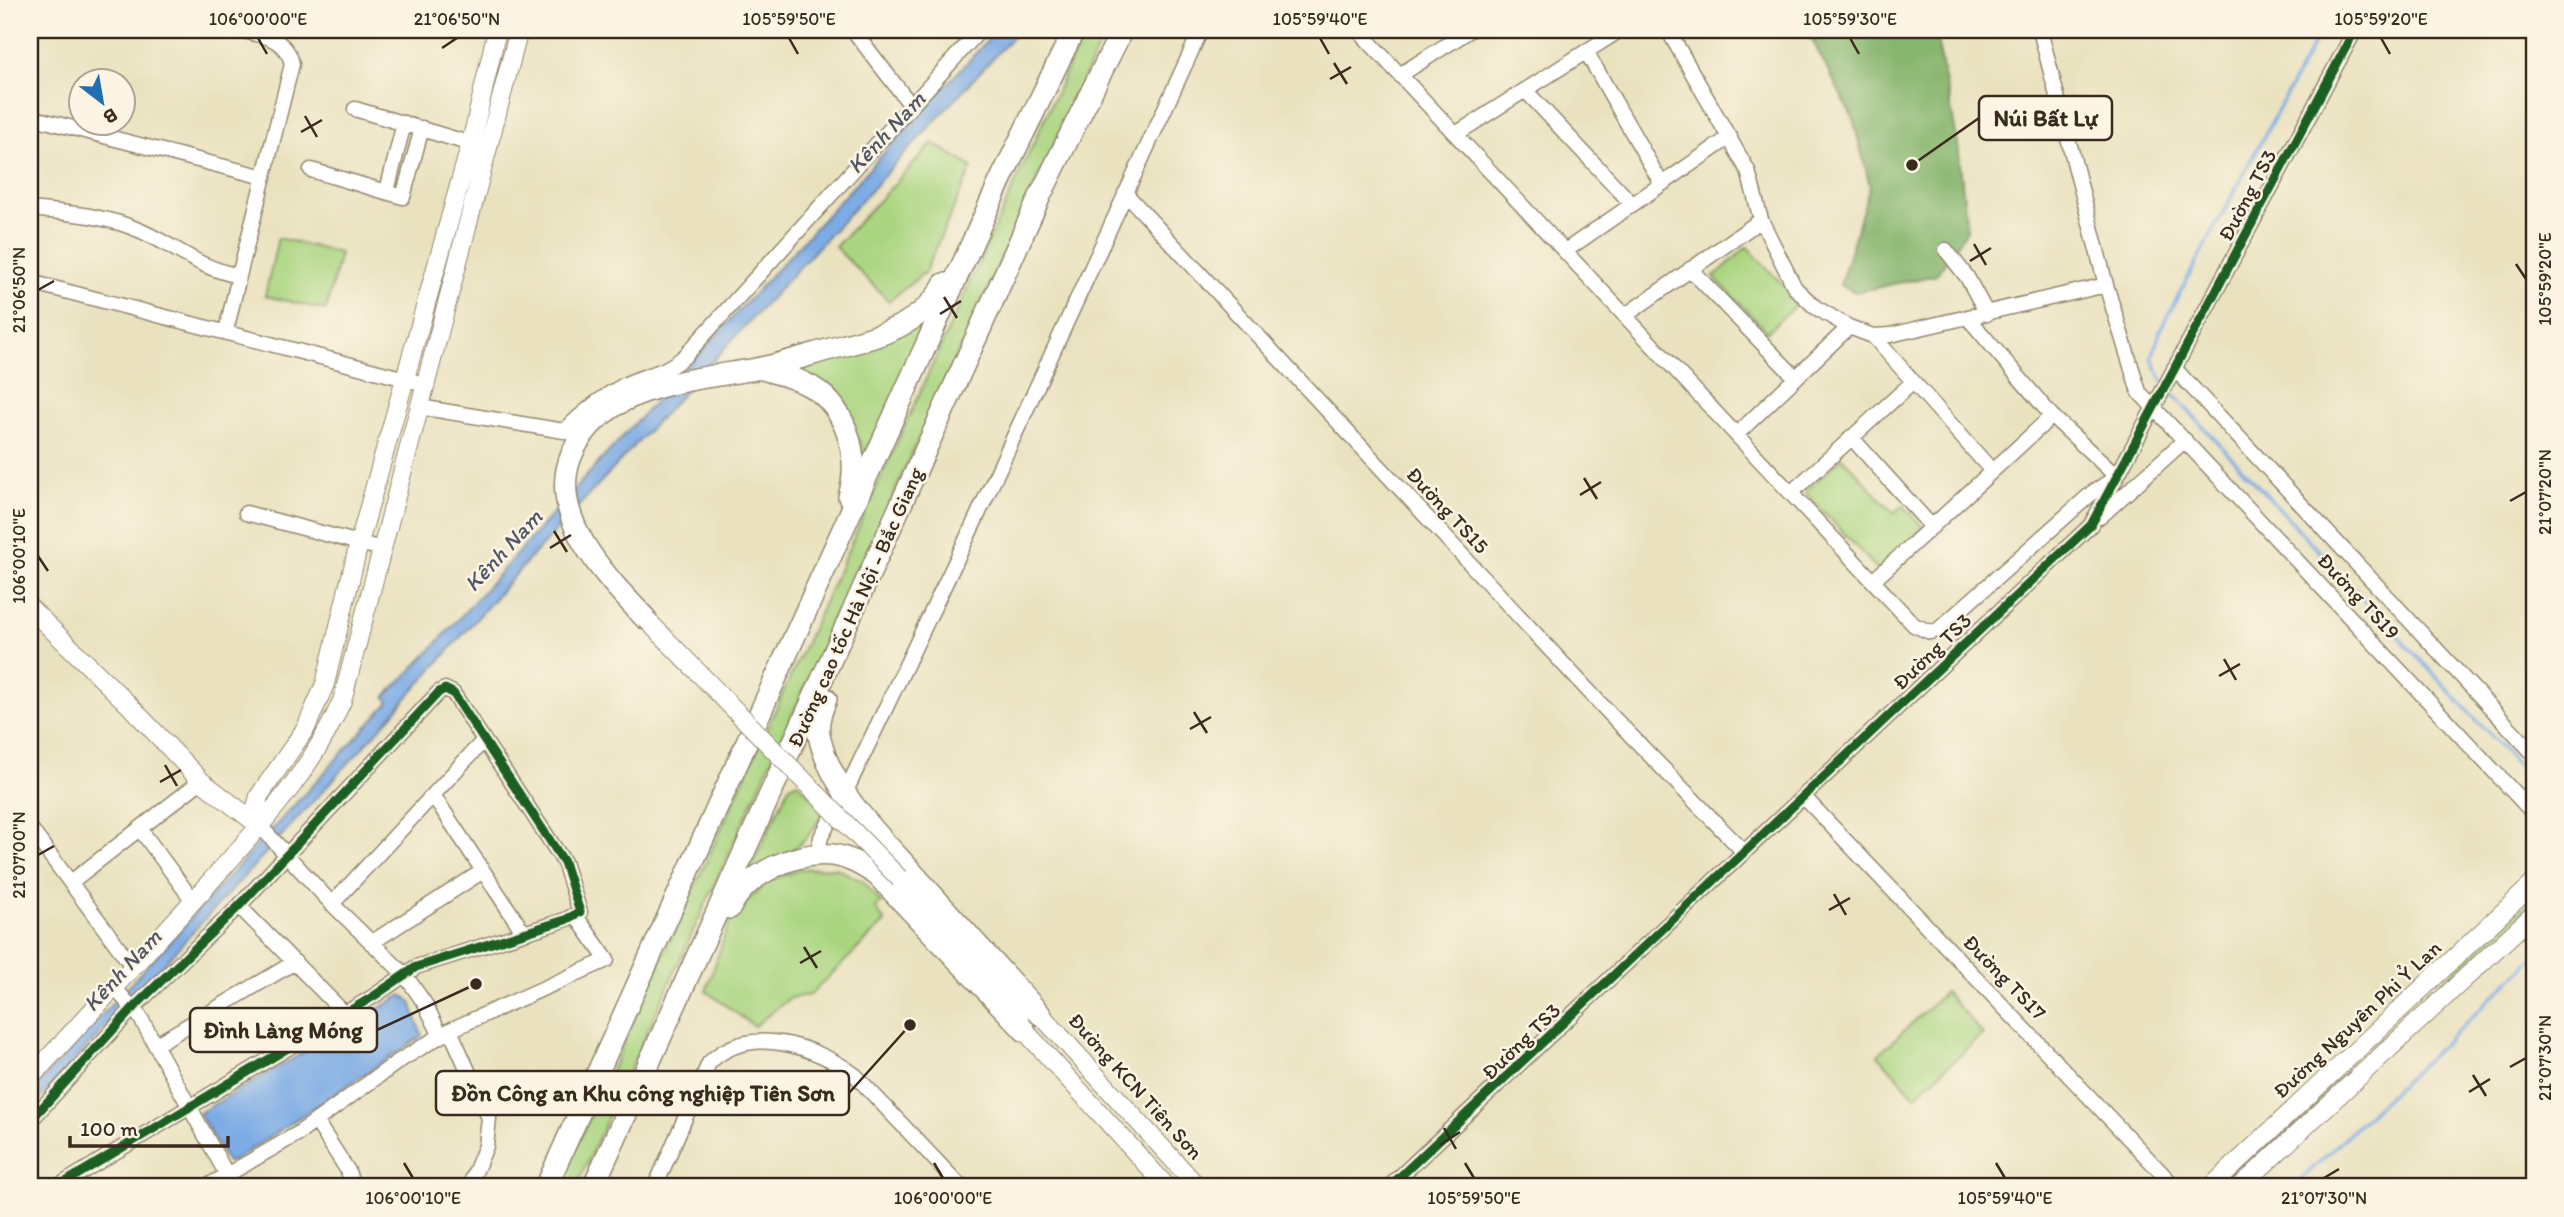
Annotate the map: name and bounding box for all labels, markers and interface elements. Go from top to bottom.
text: 106°00'00"E [209,8,307,30]
text: 21°06'50"N [414,8,500,30]
text: 105°59'50"E [742,8,836,30]
text: 105°59'40"E [1273,8,1367,30]
text: 105°59'30"E [1803,8,1897,30]
text: 105°59'20"E [2334,8,2428,30]
north arrow [66,66,136,136]
water label: Kênh Nam [841,85,932,179]
callout: Núi Bất Lự [1979,96,2112,140]
text: B [99,103,122,129]
text: Núi Bất Lự [1994,104,2099,132]
street label: Đường TS3 [2213,145,2281,245]
text: 105°59'20"E [2534,232,2556,326]
text: 21°06'50"N [8,247,30,333]
text: 21°07'20"N [2534,449,2556,535]
street label: Đường TS15 [1402,462,1494,558]
street label: Đường cao tốc Hà Nội - Bắc Giang [782,463,928,751]
water label: Kênh Nam [458,503,549,597]
text: 106°00'10"E [8,508,30,604]
street label: Đường TS19 [2313,548,2405,644]
street label: Đường TS3 [1887,607,1977,695]
text: 21°07'00"N [8,811,30,899]
water label: Kênh Nam [77,923,168,1017]
street label: Đường TS17 [1958,929,2052,1025]
street label: Đường Nguyên Phi Ỷ Lan [2268,935,2446,1103]
street label: Đường TS3 [1476,997,1566,1085]
callout: Đình Làng Móng [190,1008,377,1052]
street label: Đường KCN Tiên Sơn [1064,1008,1209,1165]
text: 21°07'30"N [2534,1015,2556,1101]
text: Đình Làng Móng [203,1016,364,1044]
callout: Đồn Công an Khu công nghiệp Tiên Sơn [436,1071,849,1115]
text: Đồn Công an Khu công nghiệp Tiên Sơn [451,1079,836,1107]
scale bar [70,1105,228,1149]
text: 100 m [80,1116,138,1141]
text: 106°00'10"E [365,1187,461,1209]
text: 106°00'00"E [894,1187,992,1209]
text: 105°59'50"E [1427,1187,1521,1209]
text: 105°59'40"E [1958,1187,2052,1209]
text: 21°07'30"N [2281,1187,2367,1209]

